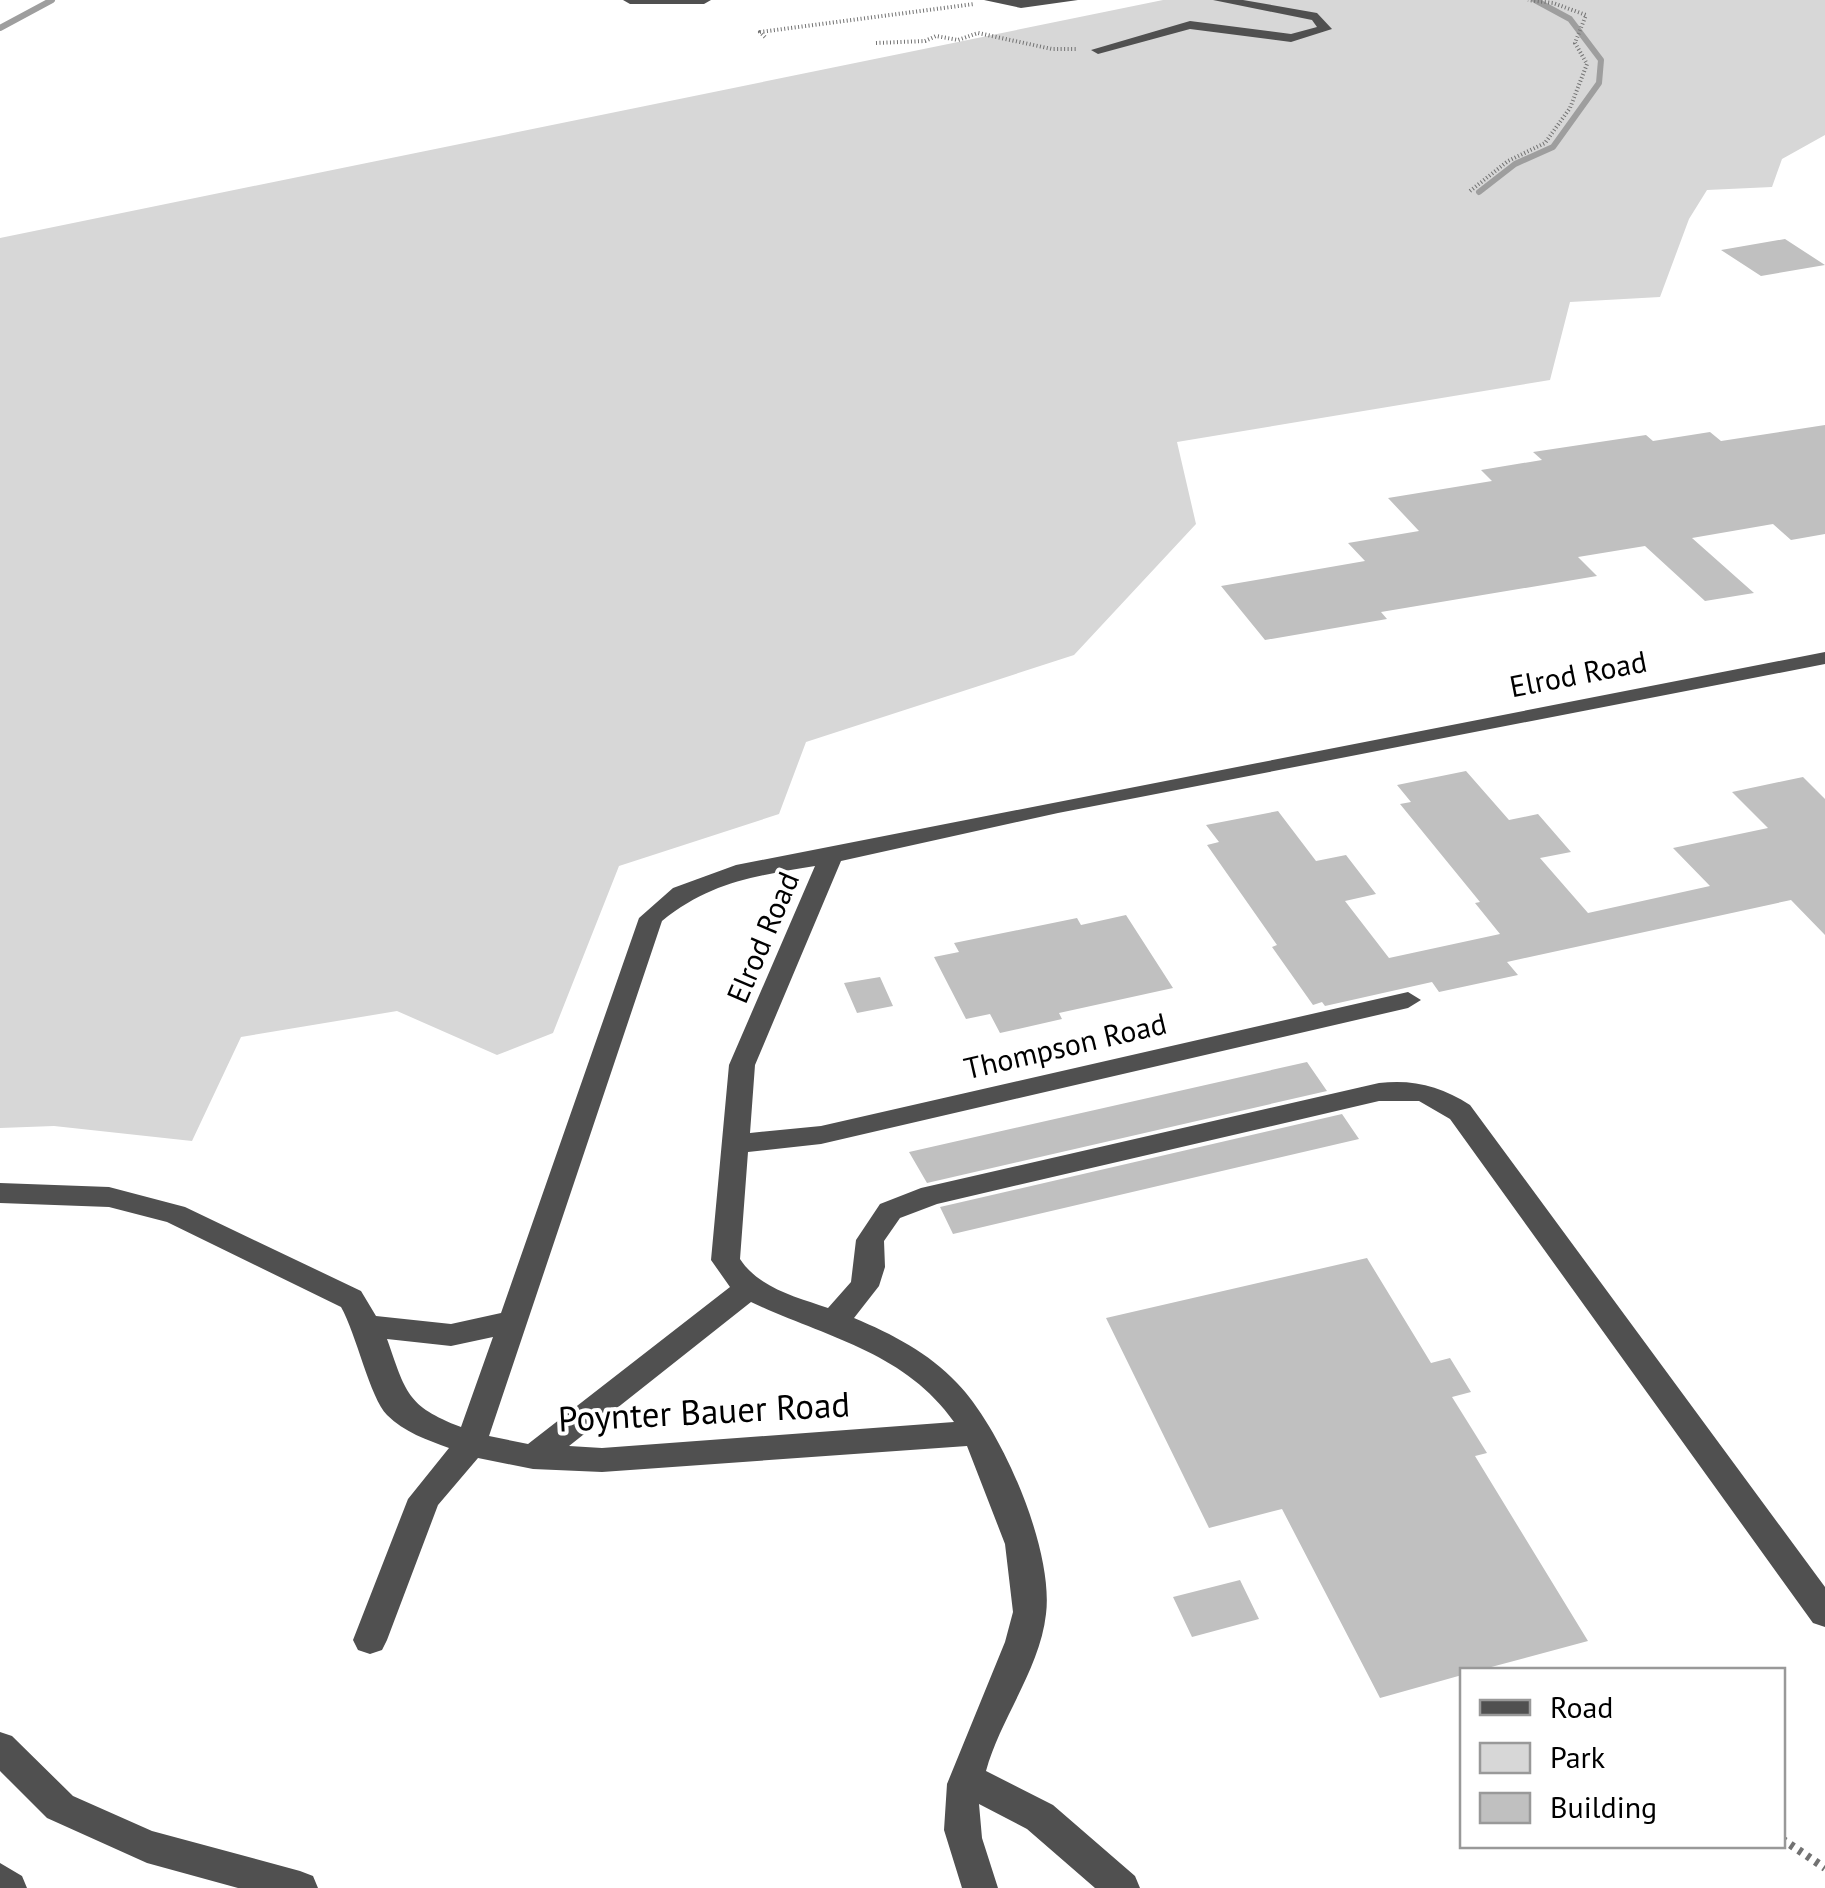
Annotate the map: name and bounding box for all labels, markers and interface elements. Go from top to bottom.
street label: Elrod Road [1506,641,1650,705]
street label: Elrod Road [717,866,807,1008]
street label: Thompson Road [960,1003,1170,1087]
street label: Poynter Bauer Road [557,1380,851,1442]
legend [1460,1668,1785,1848]
text: Road [1550,1687,1614,1726]
text: Park [1550,1737,1606,1776]
text: Building [1550,1787,1657,1826]

